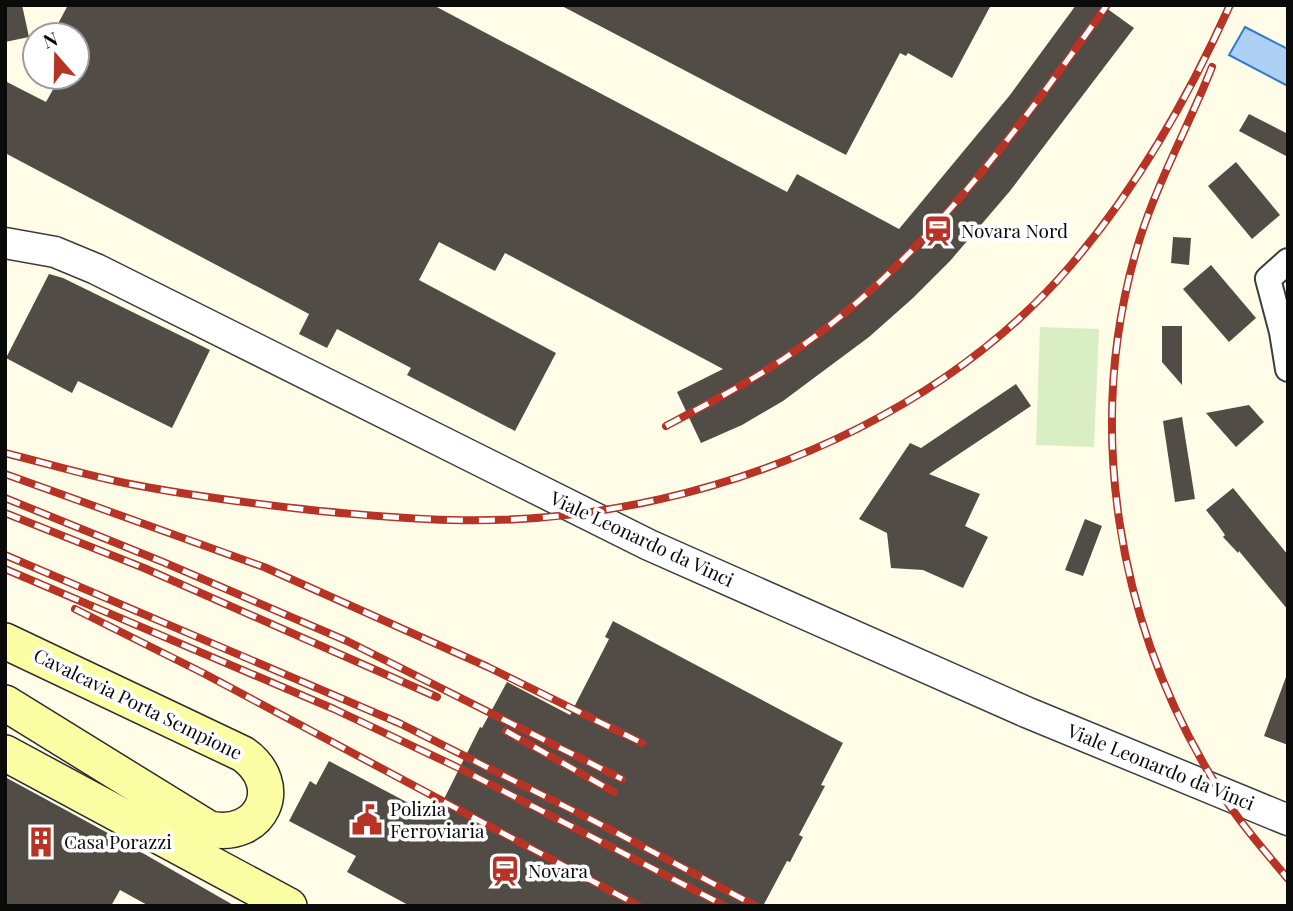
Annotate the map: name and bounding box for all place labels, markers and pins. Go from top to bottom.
station icon: Novara Nord [921,214,955,248]
place label: Novara Nord [961,217,1068,243]
place label: Polizia Ferroviaria [390,795,485,843]
public building icon: Polizia Ferroviaria [350,803,384,837]
building icon: Casa Porazzi [24,825,58,859]
place label: Casa Porazzi [64,828,172,854]
station icon: Novara [488,854,522,888]
place label: Novara [528,857,588,883]

